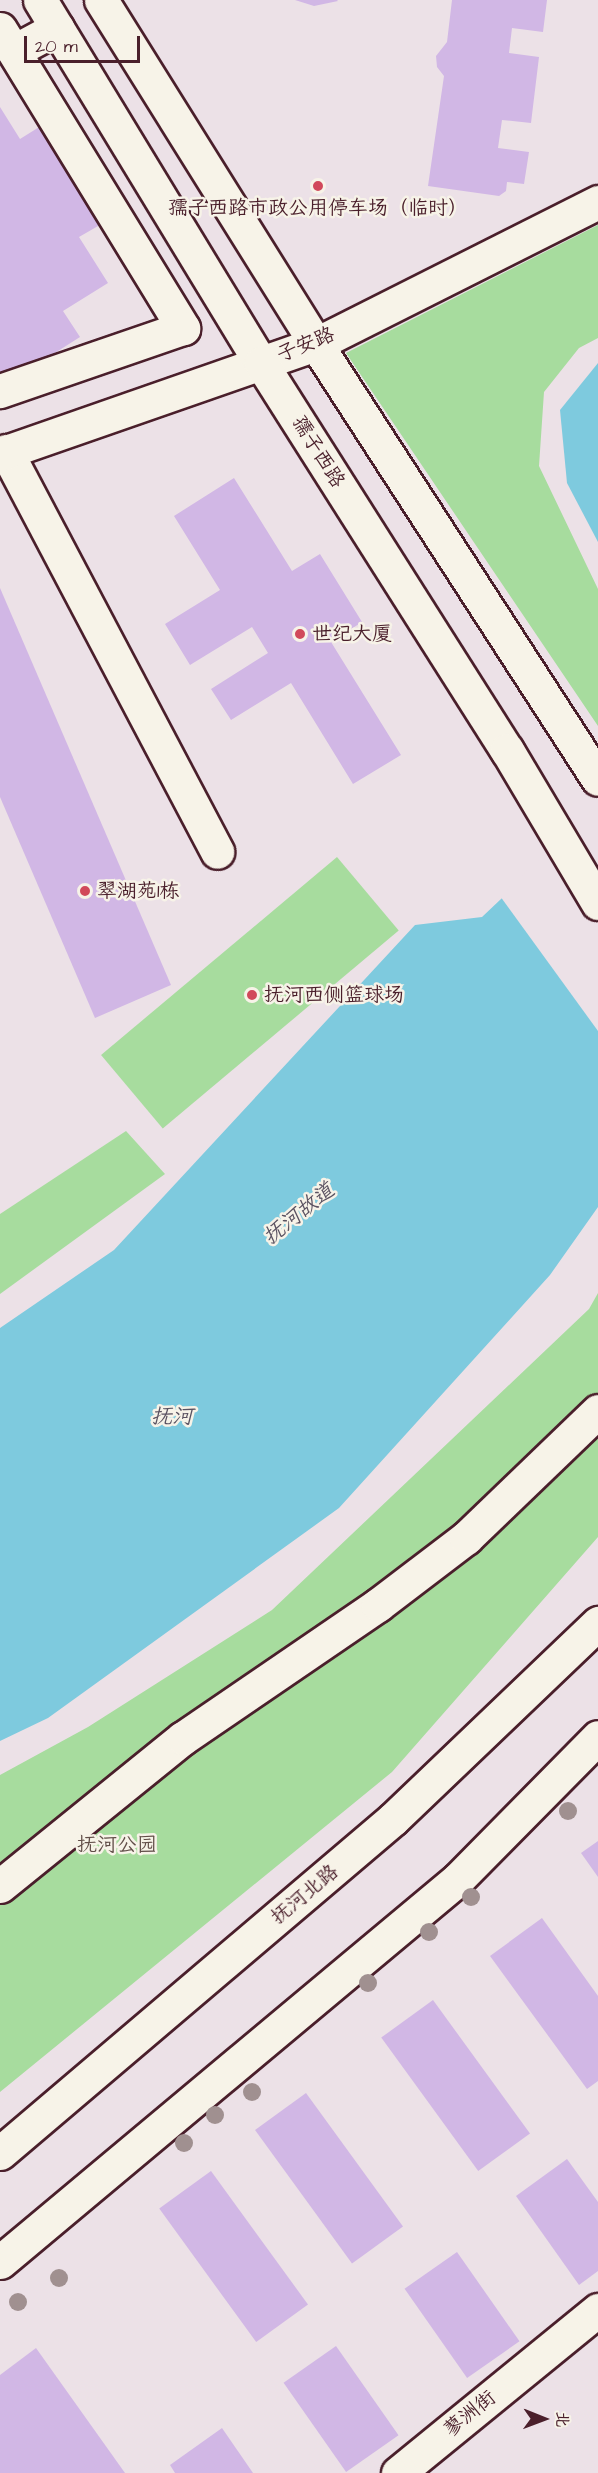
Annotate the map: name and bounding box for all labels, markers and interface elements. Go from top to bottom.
scale bar [27,24,142,62]
text: 20 m [35,34,78,59]
marker: 孺子西路市政公用停车场（临时） [311,179,325,193]
place label: 孺子西路市政公用停车场（临时） [168,196,468,220]
street label: 子安路 [274,323,338,367]
street label: 孺子西路 [287,412,349,492]
place label: 世纪大厦 [312,622,392,646]
marker: 世纪大厦 [293,627,307,641]
place label: 翠湖苑1栋 [97,879,180,903]
marker: 翠湖苑1栋 [78,884,92,898]
place label: 抚河西侧篮球场 [264,983,404,1007]
marker: 抚河西侧篮球场 [245,988,259,1002]
water label: 抚河故道 [258,1178,340,1250]
water label: 抚河 [151,1404,193,1430]
park label: 抚河公园 [77,1833,157,1857]
street label: 抚河北路 [267,1860,343,1930]
street label: 蓼洲街 [439,2386,501,2442]
north arrow [514,2389,574,2449]
text: 北 [551,2411,573,2428]

